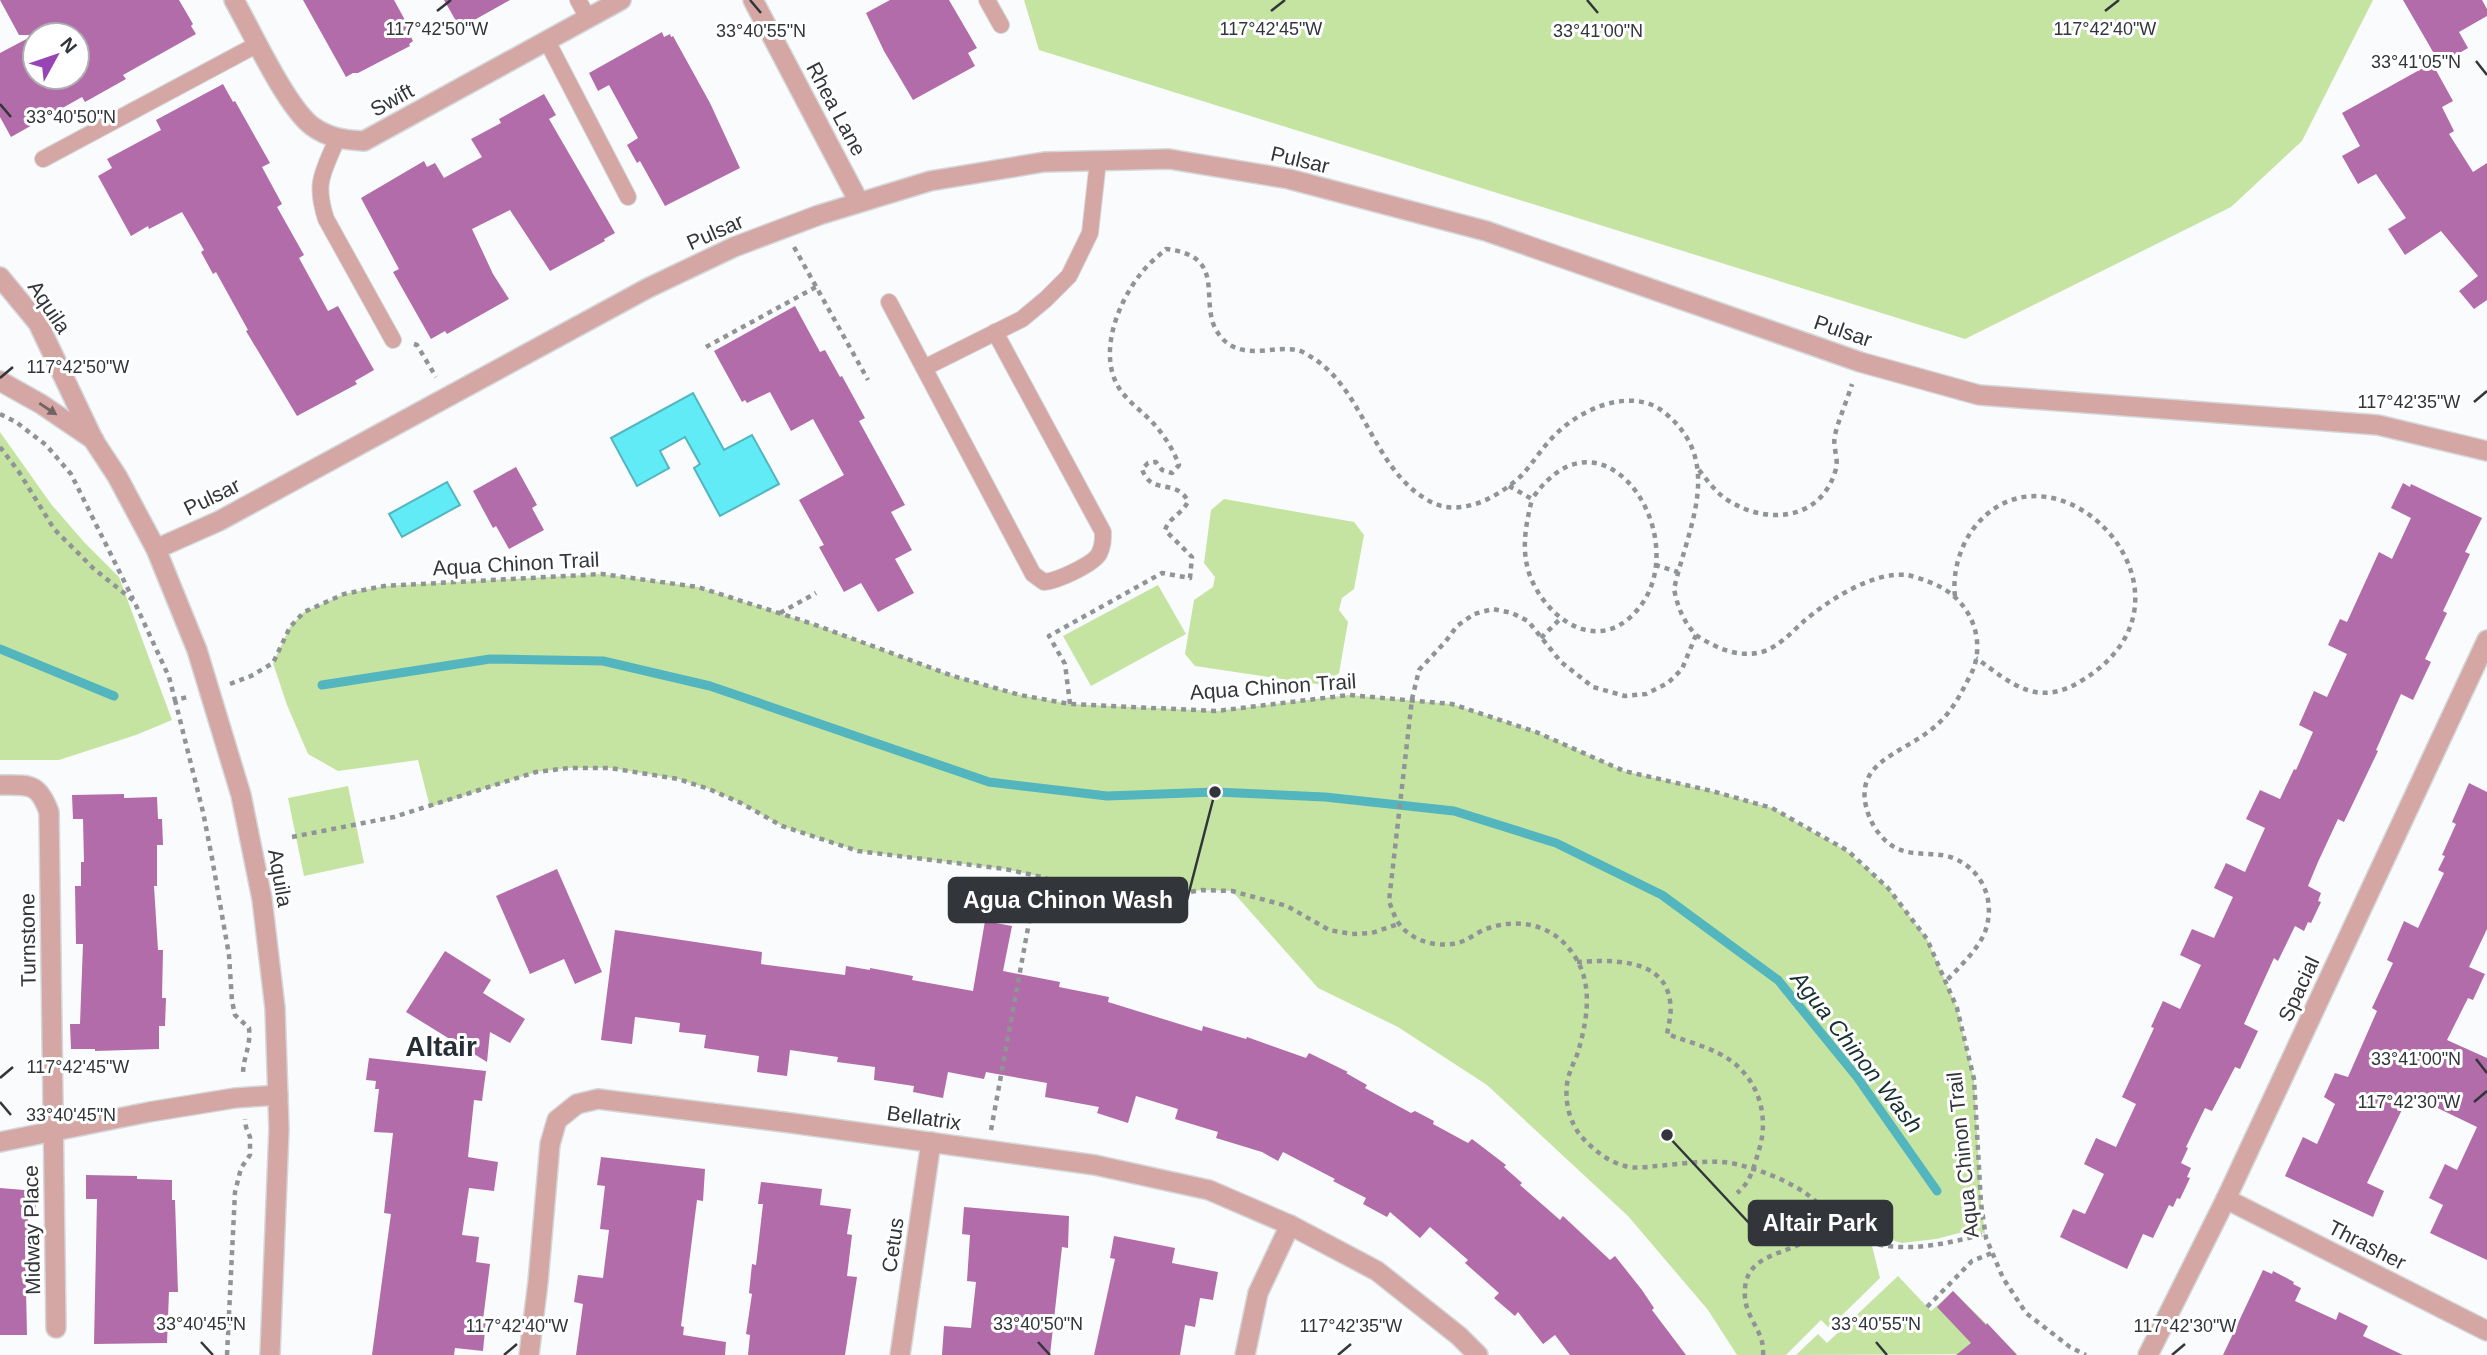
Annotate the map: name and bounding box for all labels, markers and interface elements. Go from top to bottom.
text: 117°42'50"W [386,19,488,39]
text: 117°42'45"W [1220,19,1322,39]
text: 117°42'40"W [2054,19,2156,39]
north arrow [21,21,91,91]
text: 33°40'55"N [716,21,806,41]
text: 33°41'00"N [1553,21,1643,41]
text: N [56,33,81,57]
text: 33°41'05"N [2371,52,2461,72]
street label: Rhea Lane [802,58,871,160]
street label: Swift [366,78,417,121]
text: 33°40'50"N [26,107,116,127]
street label: Pulsar [1269,142,1332,177]
street label: Pulsar [683,209,747,254]
street label: Aquila [24,276,75,338]
street label: Pulsar [1811,310,1875,351]
text: 117°42'50"W [27,357,129,377]
text: 117°42'35"W [2358,392,2460,412]
one-way arrow [38,403,58,416]
street label: Pulsar [180,473,244,520]
street label: Aqua Chinon Trail [432,548,600,579]
street label: Aqua Chinon Trail [1189,669,1357,704]
street label: Aquila [264,847,297,909]
callout: Agua Chinon Wash [949,878,1187,922]
text: Agua Chinon Wash [963,887,1173,913]
street label: Turnstone [15,893,40,987]
street label: Spacial [2274,953,2324,1025]
water label: Agua Chinon Wash [1785,964,1928,1138]
district label: Altair [405,1031,477,1062]
text: 33°41'00"N [2371,1049,2461,1069]
text: 117°42'45"W [27,1057,129,1077]
street label: Aqua Chinon Trail [1942,1071,1983,1239]
text: 117°42'30"W [2358,1092,2460,1112]
street label: Bellatrix [885,1101,963,1134]
text: 33°40'45"N [26,1105,116,1125]
street label: Midway Place [19,1165,44,1295]
callout: Altair Park [1749,1201,1892,1245]
text: Altair Park [1762,1210,1878,1236]
street label: Thrasher [2325,1215,2410,1274]
street label: Cetus [877,1216,908,1274]
text: 33°40'45"N [156,1314,246,1334]
text: 33°40'50"N [993,1314,1083,1334]
text: 33°40'55"N [1831,1314,1921,1334]
text: 117°42'40"W [466,1316,568,1336]
text: 117°42'35"W [1300,1316,1402,1336]
text: 117°42'30"W [2134,1316,2236,1336]

